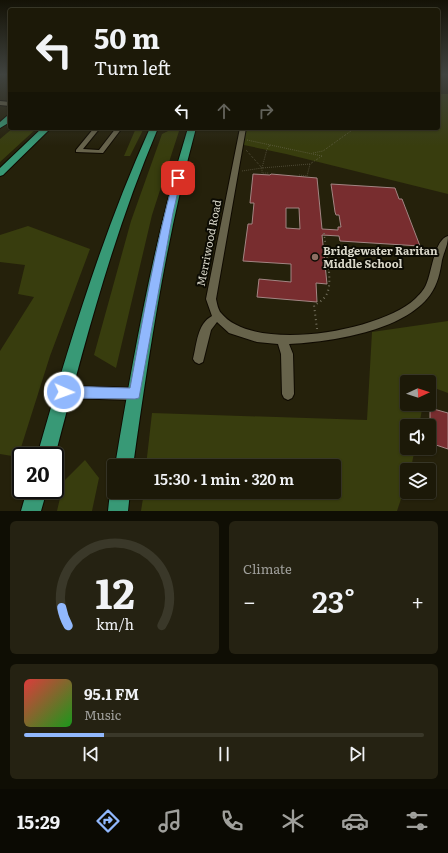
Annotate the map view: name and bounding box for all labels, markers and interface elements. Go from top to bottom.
text: 50 m [94,16,160,58]
icon: left [28,24,80,76]
text: Turn left [94,54,171,81]
icon: left [171,100,193,122]
icon: ahead [213,100,235,122]
icon: right [255,100,277,122]
pin [161,161,195,195]
icon: arrive [167,167,189,189]
street label: Merriwood Road [192,198,224,288]
place label: Bridgewater Raritan Middle School [323,242,438,271]
marker: Bridgewater Raritan Middle School [310,252,320,262]
position arrow [43,371,85,413]
north arrow [400,375,436,411]
map controls [400,375,436,499]
button: sound [400,419,436,455]
speed limit sign: 20 [12,447,64,499]
button: layers [400,463,436,499]
text: 15:30 · 1 min · 320 m [154,467,294,490]
text: 12 [95,559,134,621]
text: Climate [243,559,292,578]
text: 23° [312,578,355,622]
text: − [243,584,256,617]
text: + [411,584,424,617]
text: km/h [95,612,134,633]
text: 95.1 FM [84,682,139,705]
text: Music [84,705,121,724]
icon: previous [80,743,102,765]
icon: pause [213,743,235,765]
icon: next [346,743,368,765]
icon: directions [94,807,122,835]
icon: music [156,807,184,835]
icon: phone [218,807,246,835]
icon: climate [279,807,307,835]
icon: car [341,807,369,835]
icon: filters [403,807,431,835]
text: 15:29 [17,808,60,835]

